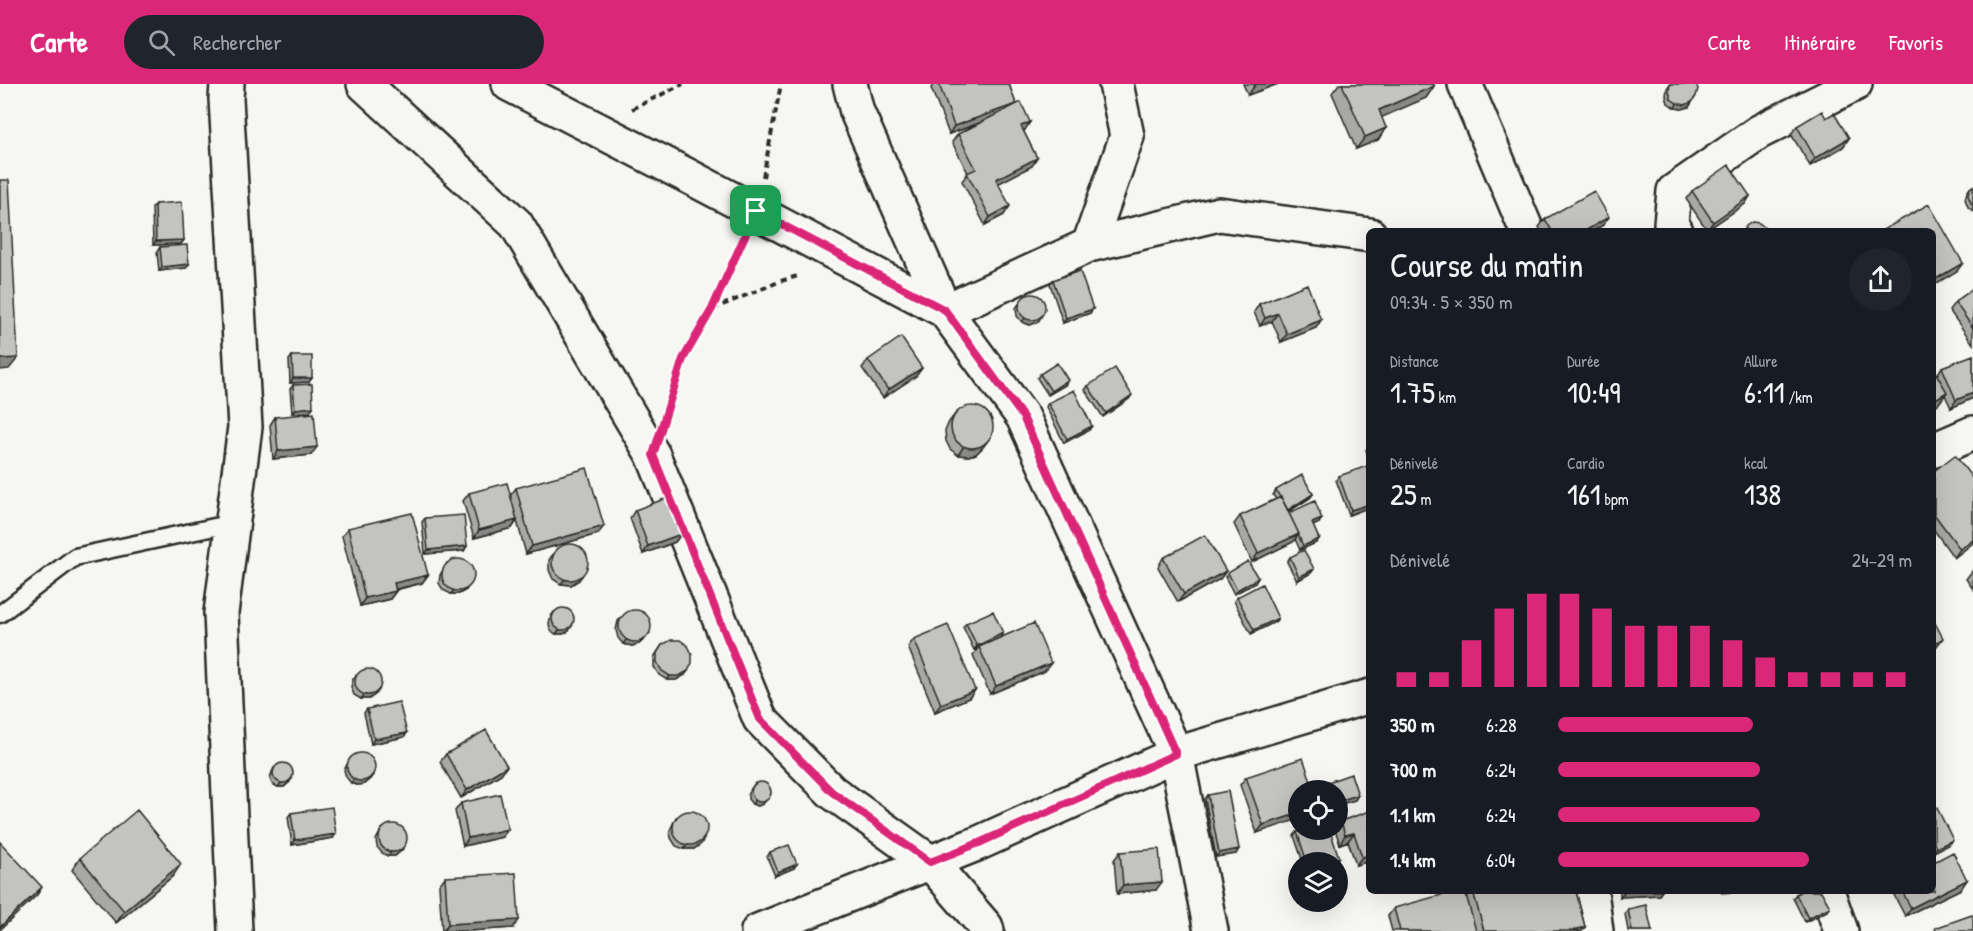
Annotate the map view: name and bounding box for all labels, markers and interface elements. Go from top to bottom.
search box [124,15,544,69]
text: Carte [30,23,88,61]
icon: search [145,26,178,59]
text: Rechercher [193,27,282,57]
text: Carte [1708,28,1751,57]
text: Itinéraire [1784,28,1856,57]
text: Favoris [1889,28,1943,57]
pin [730,185,781,236]
icon: arrive [739,194,772,227]
text: Course du matin [1390,243,1583,287]
button: share [1849,248,1912,311]
text: 09:34 · 5 × 350 m [1390,288,1513,315]
text: Distance [1390,350,1439,372]
text: Durée [1567,350,1600,372]
text: Allure [1744,350,1778,372]
text: 1.75 [1390,372,1435,412]
text: 10:49 [1567,372,1621,412]
text: 6:11 [1744,372,1785,412]
text: km [1435,386,1456,408]
text: /km [1785,386,1813,408]
text: Dénivelé [1390,452,1438,474]
text: Cardio [1567,452,1604,474]
text: kcal [1744,452,1767,474]
text: 25 [1390,474,1417,514]
text: 161 [1567,474,1601,514]
text: 138 [1744,474,1781,514]
text: m [1417,488,1431,510]
text: bpm [1601,488,1629,510]
text: Dénivelé [1390,546,1450,573]
text: 24–29 m [1852,546,1912,573]
text: 350 m [1390,711,1435,738]
text: 6:28 [1486,711,1517,738]
text: 700 m [1390,756,1436,783]
text: 6:24 [1486,756,1515,783]
map controls [1288,780,1348,912]
button: locate [1288,780,1348,840]
text: 1.1 km [1390,801,1435,828]
text: 6:24 [1486,801,1515,828]
text: 1.4 km [1390,846,1436,873]
text: 6:04 [1486,846,1515,873]
button: layers [1288,852,1348,912]

